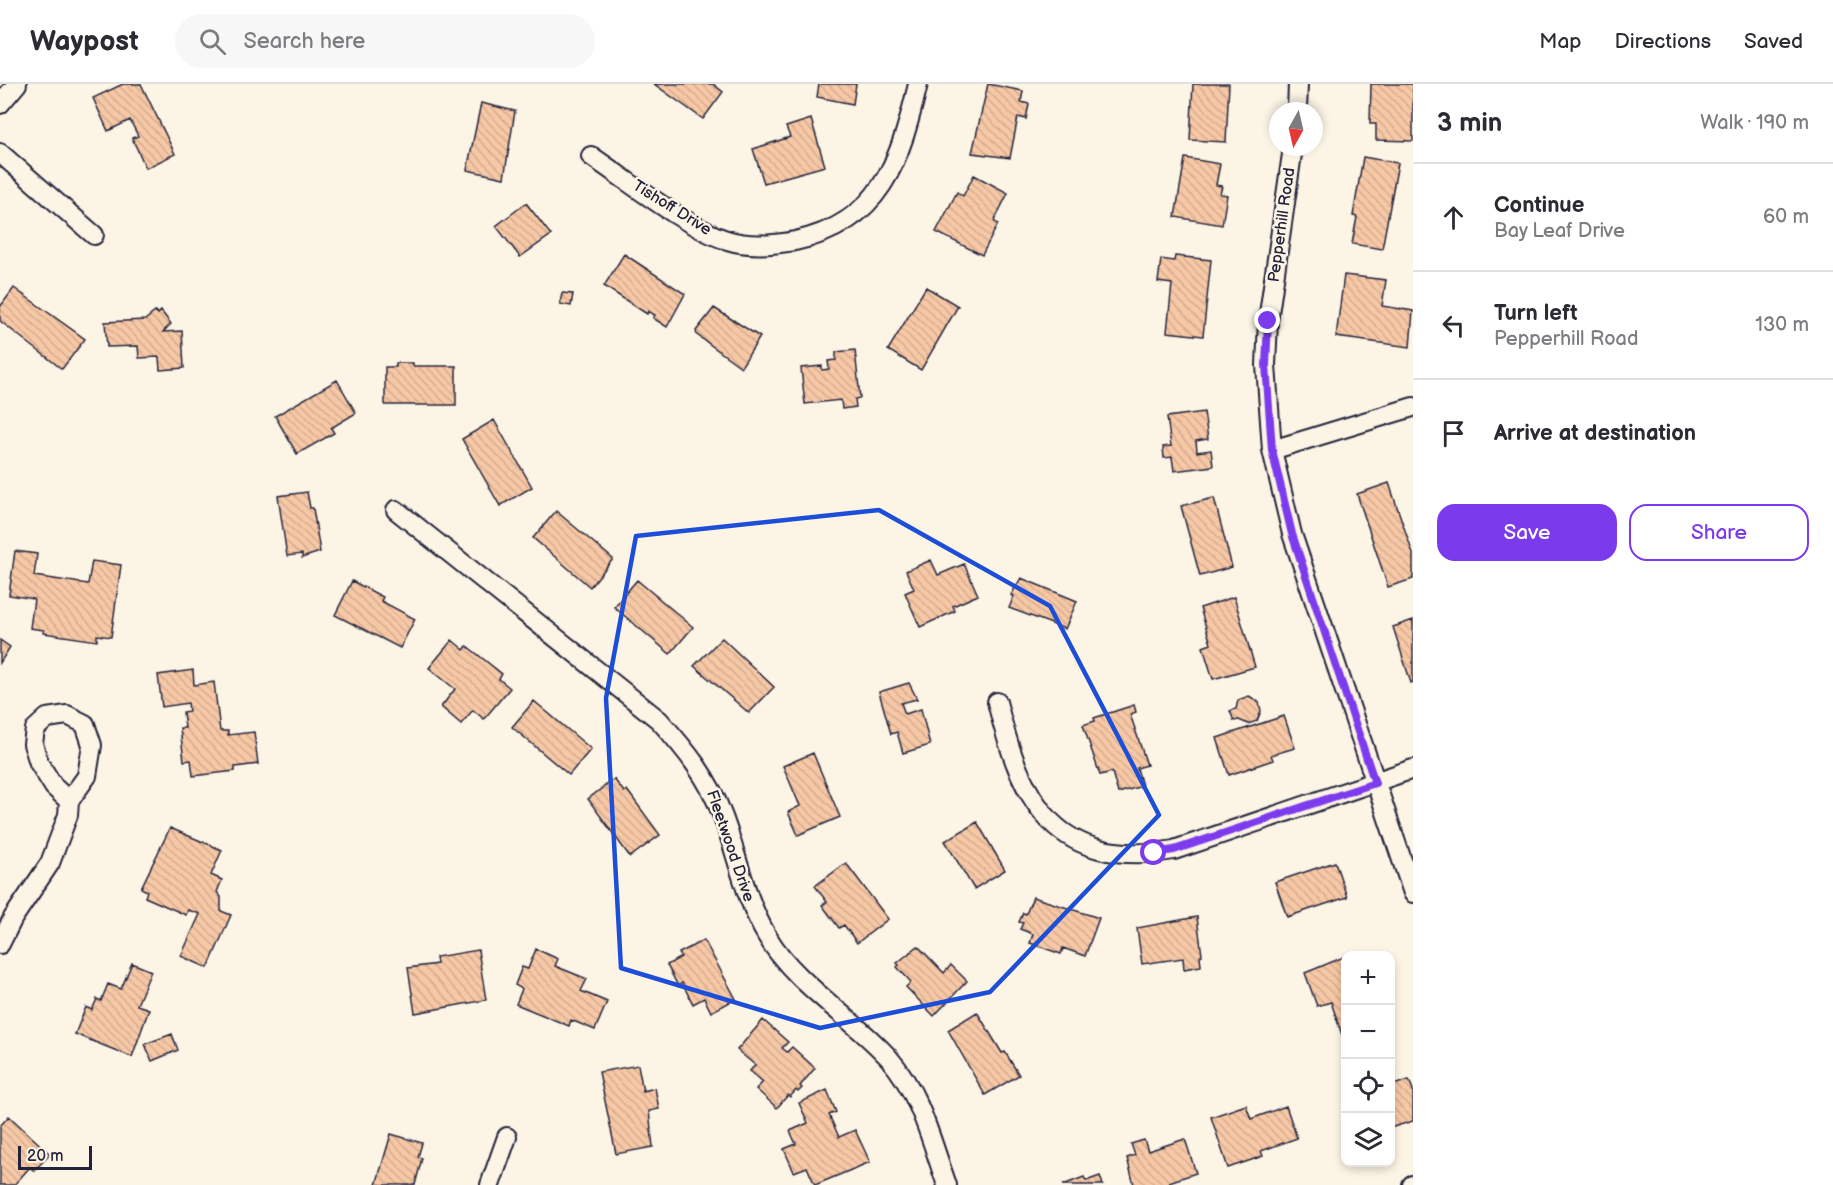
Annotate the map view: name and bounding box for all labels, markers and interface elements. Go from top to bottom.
search box [175,14,595,68]
text: Waypost [30,25,139,58]
icon: search [196,25,229,58]
text: Search here [244,28,365,55]
text: Map [1539,29,1582,54]
text: Directions [1615,29,1711,54]
text: Saved [1744,29,1803,54]
north arrow [1269,102,1323,156]
text: 3 min [1437,108,1502,139]
text: Walk · 190 m [1700,111,1809,135]
street label: Pepperhill Road [1265,166,1299,284]
street label: Tishoff Drive [629,176,715,240]
text: Continue [1494,192,1584,219]
icon: ahead [1437,201,1470,234]
text: 60 m [1763,205,1809,229]
text: Bay Leaf Drive [1494,219,1625,243]
text: Turn left [1494,300,1578,327]
route end [1254,307,1280,333]
icon: left [1437,309,1470,342]
text: 130 m [1755,313,1809,337]
text: Pepperhill Road [1494,327,1638,351]
icon: arrive [1437,417,1470,450]
text: Arrive at destination [1494,420,1696,447]
button: Save [1437,504,1617,561]
button: Share [1629,504,1809,561]
street label: Fleetwood Drive [702,788,758,905]
route start [1140,839,1166,865]
map controls [1341,951,1395,1167]
button: + [1341,951,1395,1005]
button: − [1341,1005,1395,1059]
button: locate [1341,1059,1395,1113]
button: layers [1341,1113,1395,1167]
scale bar [18,1143,92,1170]
text: 20 m [27,1147,63,1166]

